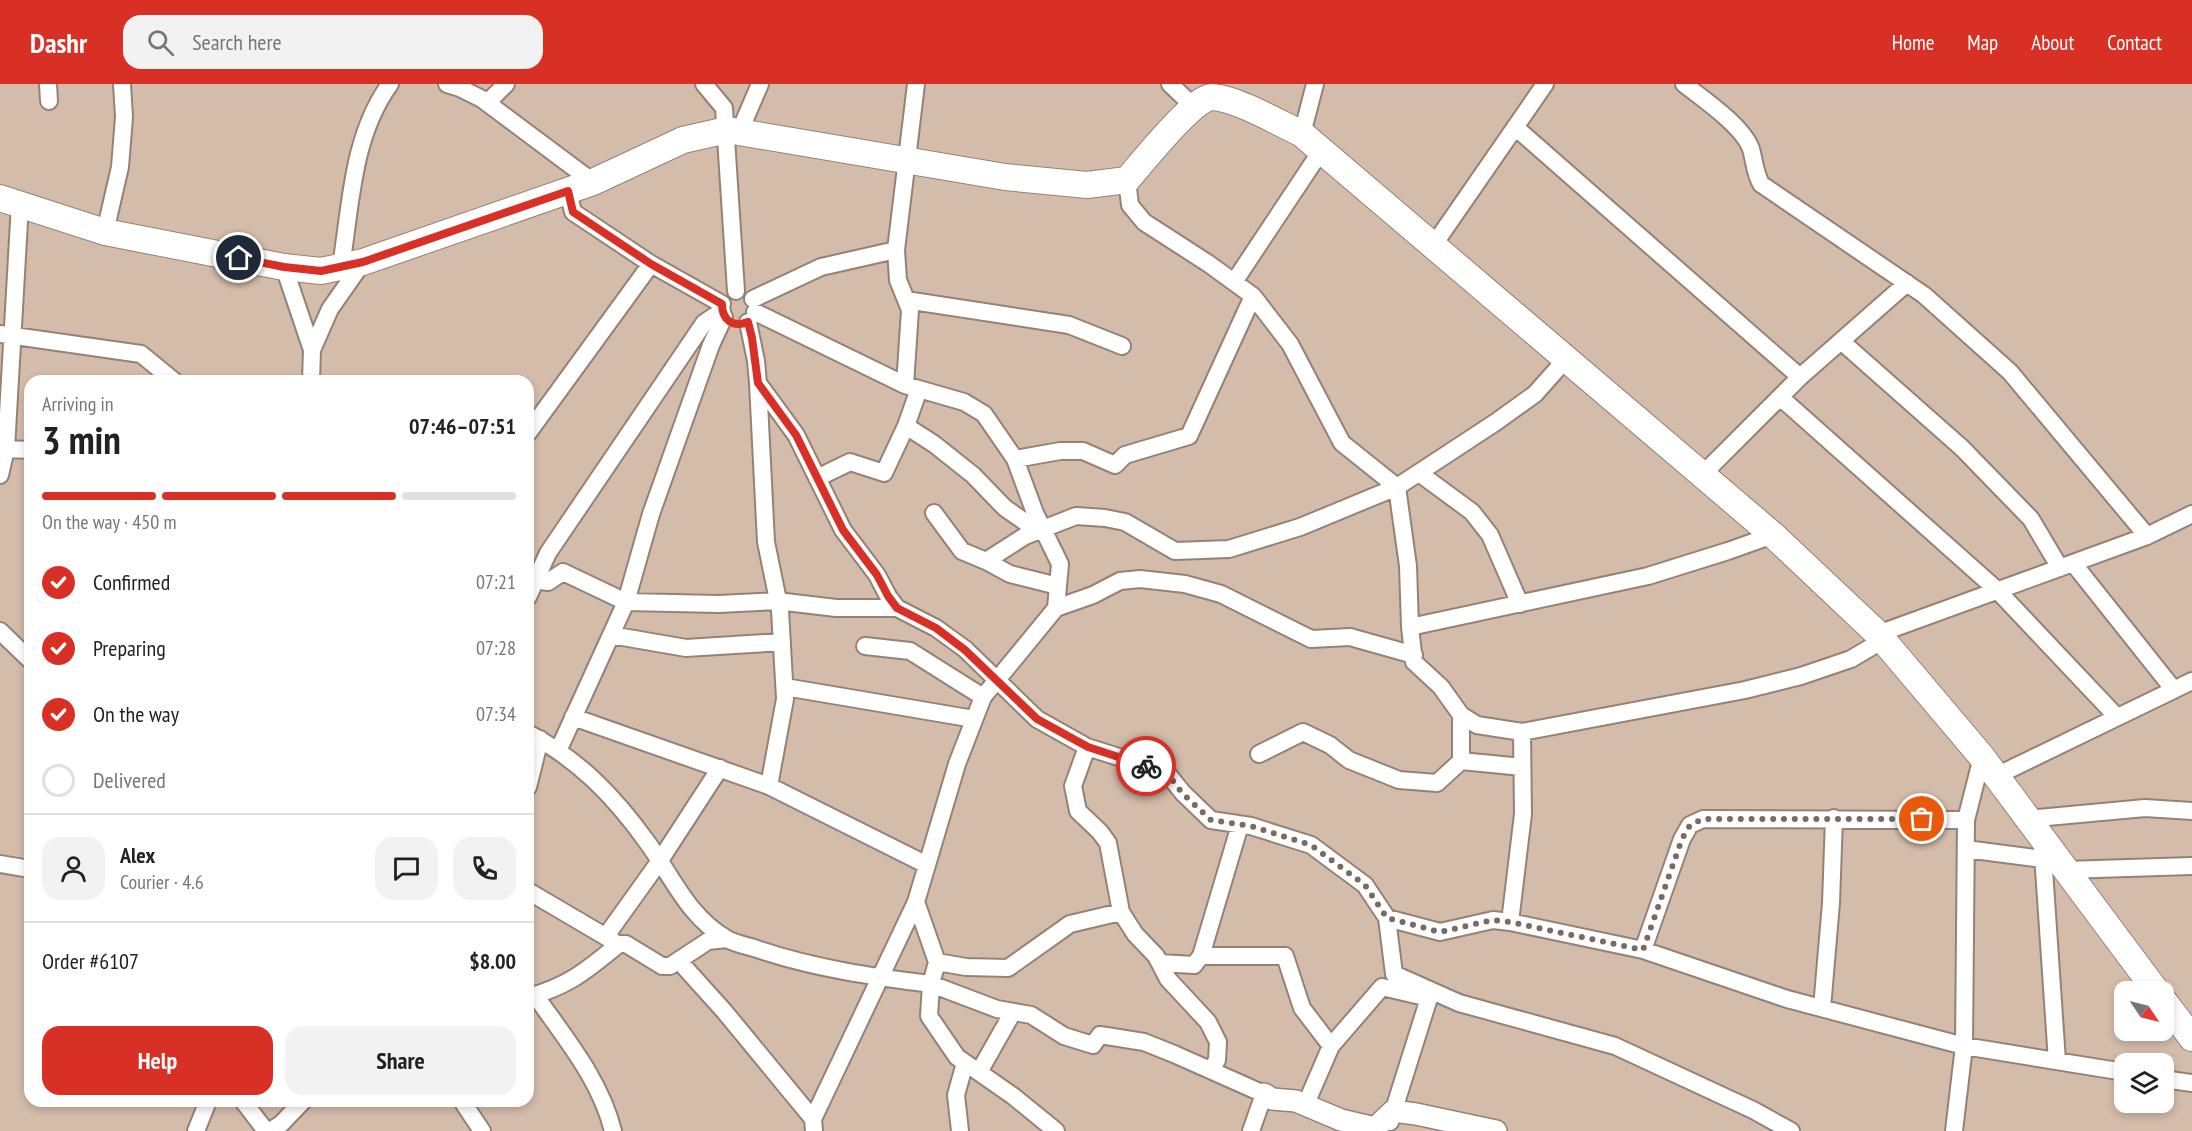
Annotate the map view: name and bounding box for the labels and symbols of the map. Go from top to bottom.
pin [213,232,264,283]
courier [1116,736,1176,796]
pin [1896,793,1947,844]
north arrow [2114,981,2174,1041]

